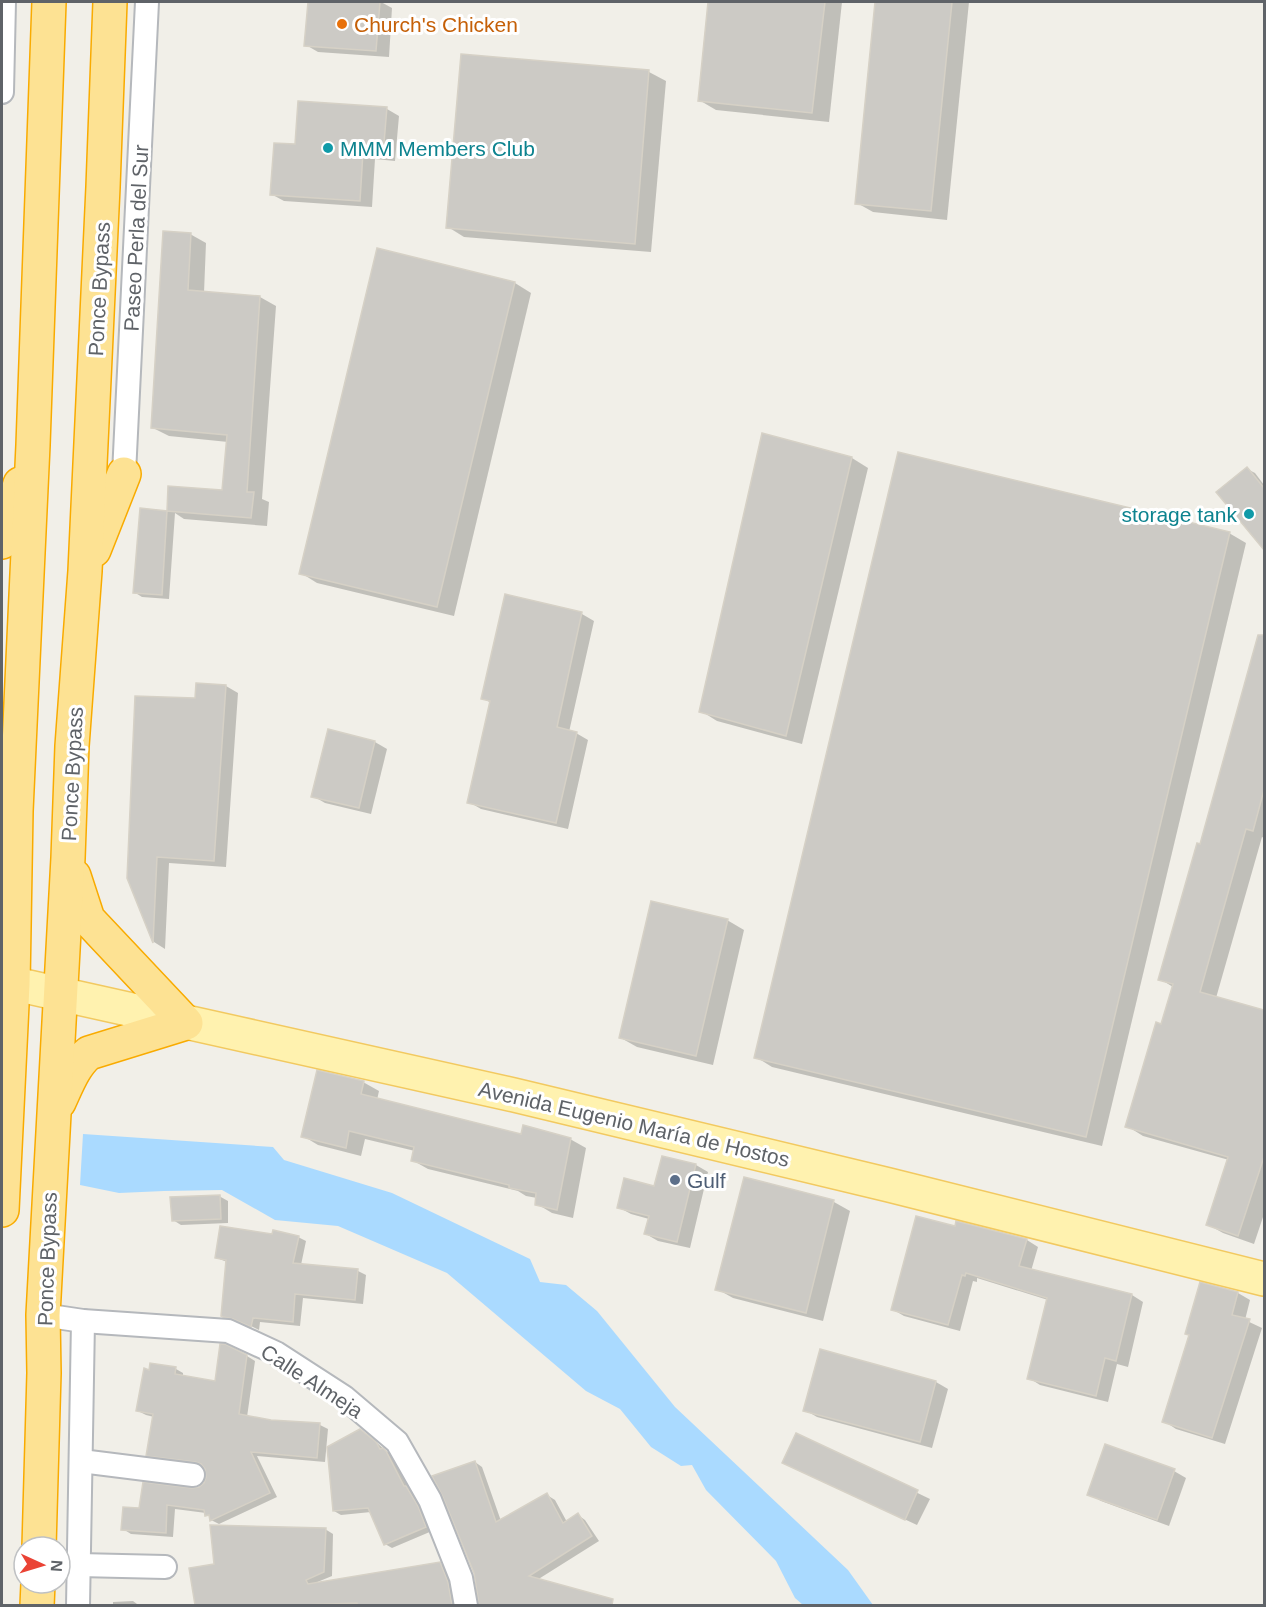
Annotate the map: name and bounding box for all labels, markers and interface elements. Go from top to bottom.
place label: Church's Chicken [354,13,518,36]
marker: Church's Chicken [335,17,349,31]
place label: MMM Members Club [340,137,535,160]
marker: MMM Members Club [321,141,335,155]
street label: Paseo Perla del Sur [120,144,152,332]
street label: Ponce Bypass [84,221,114,357]
place label: storage tank [1121,503,1237,526]
marker: storage tank [1242,507,1256,521]
street label: Ponce Bypass [57,706,87,842]
street label: Avenida Eugenio María de Hostos [476,1077,792,1171]
place label: Gulf [687,1169,726,1192]
marker: Gulf [668,1173,682,1187]
street label: Ponce Bypass [33,1192,61,1326]
street label: Calle Almeja [257,1340,367,1423]
north arrow [12,1535,72,1595]
text: N [48,1560,65,1572]

